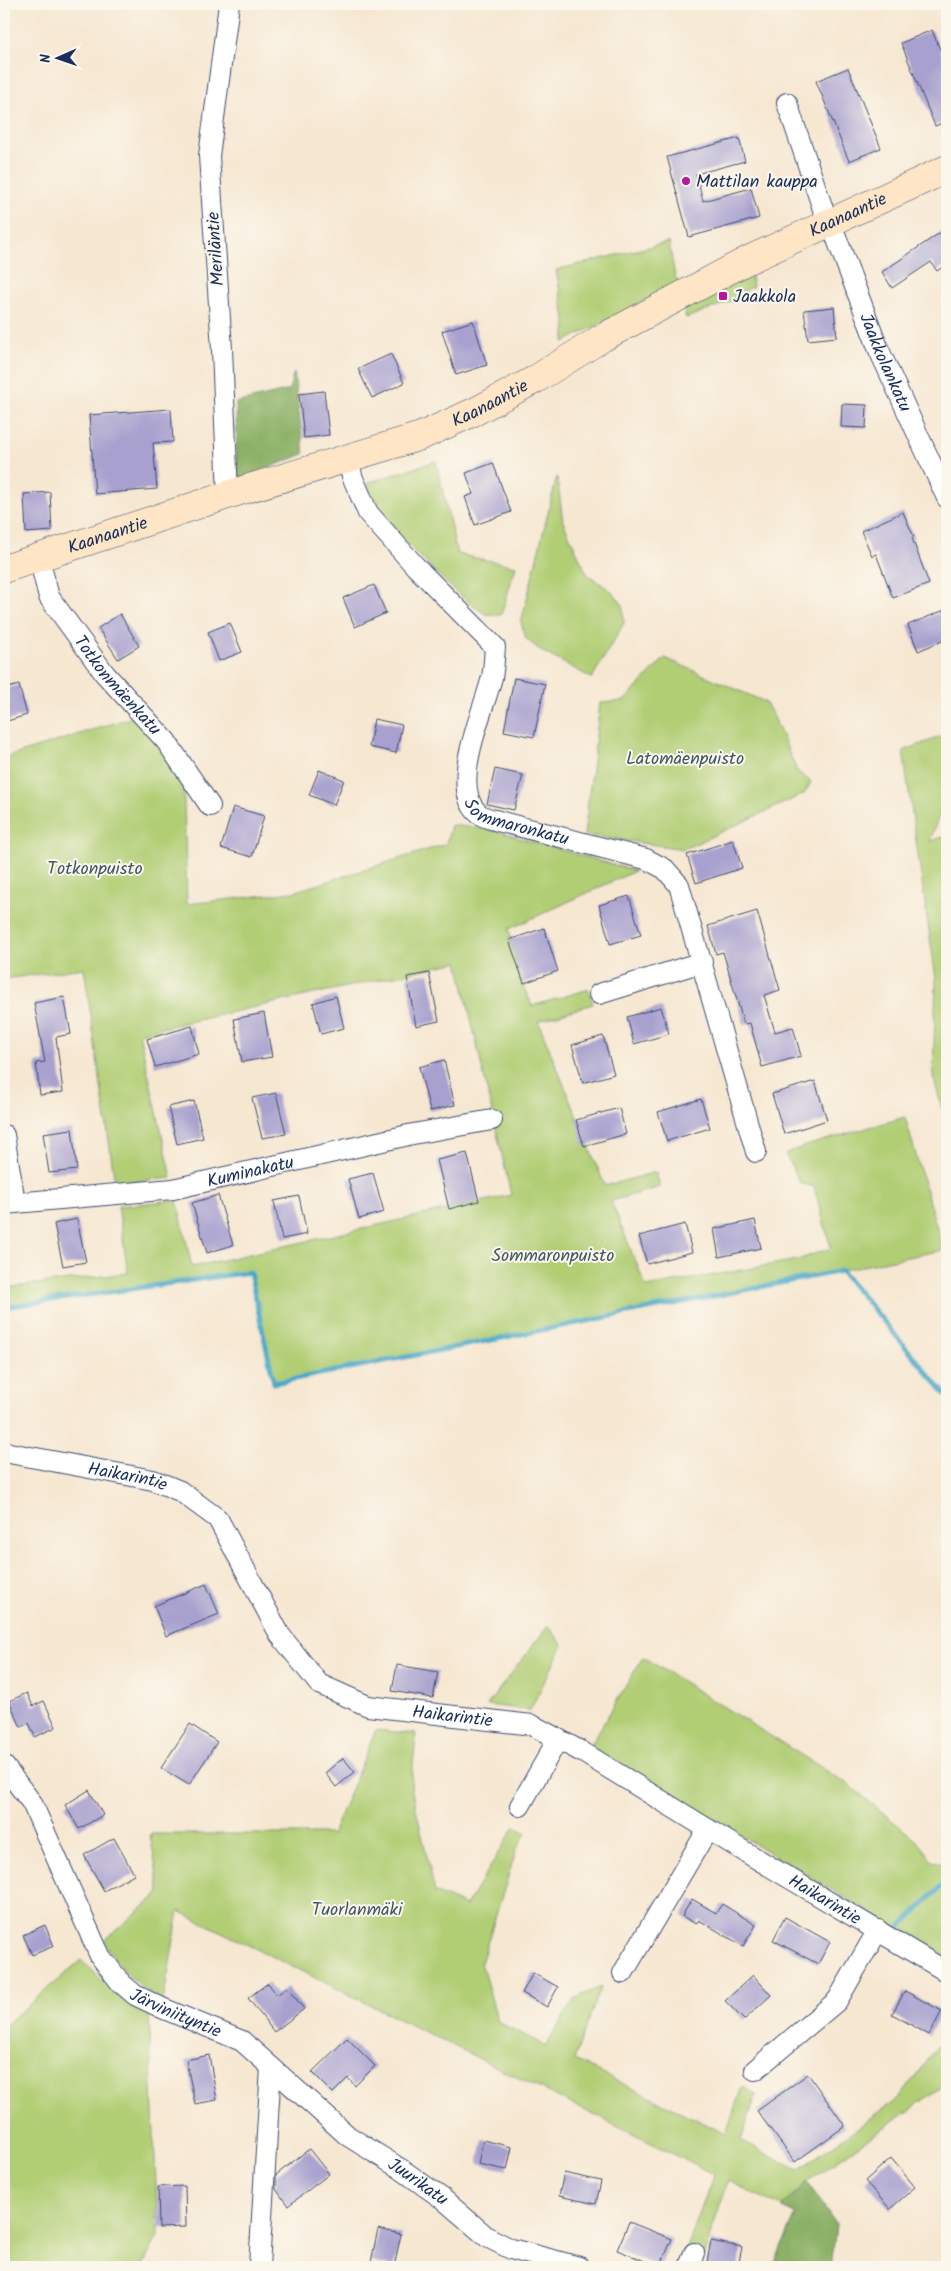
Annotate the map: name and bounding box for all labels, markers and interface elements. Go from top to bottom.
north arrow [32,32,82,82]
text: N [35,53,57,63]
place label: Mattilan kauppa [696,168,818,197]
marker: Mattilan kauppa [680,175,692,187]
street label: Kaanaantie [805,185,892,246]
street label: Meriläntie [199,211,234,287]
place label: Jaakkola [733,283,796,312]
marker: Jaakkola [717,290,729,302]
street label: Jaakkolankatu [850,309,919,418]
street label: Kaanaantie [447,373,534,436]
street label: Kaanaantie [64,509,152,563]
street label: Totkonmäenkatu [65,630,168,743]
park label: Latomäenpuisto [626,745,744,774]
street label: Sommaronkatu [455,794,572,855]
park label: Totkonpuisto [47,855,143,884]
street label: Kuminakatu [204,1149,297,1197]
park label: Sommaronpuisto [492,1242,614,1271]
street label: Haikarintie [85,1455,172,1500]
street label: Haikarintie [411,1698,494,1736]
street label: Haikarintie [782,1868,866,1934]
park label: Tuorlanmäki [312,1896,403,1925]
street label: Järviniityntie [124,1981,225,2047]
street label: Juurikatu [381,2151,454,2214]

